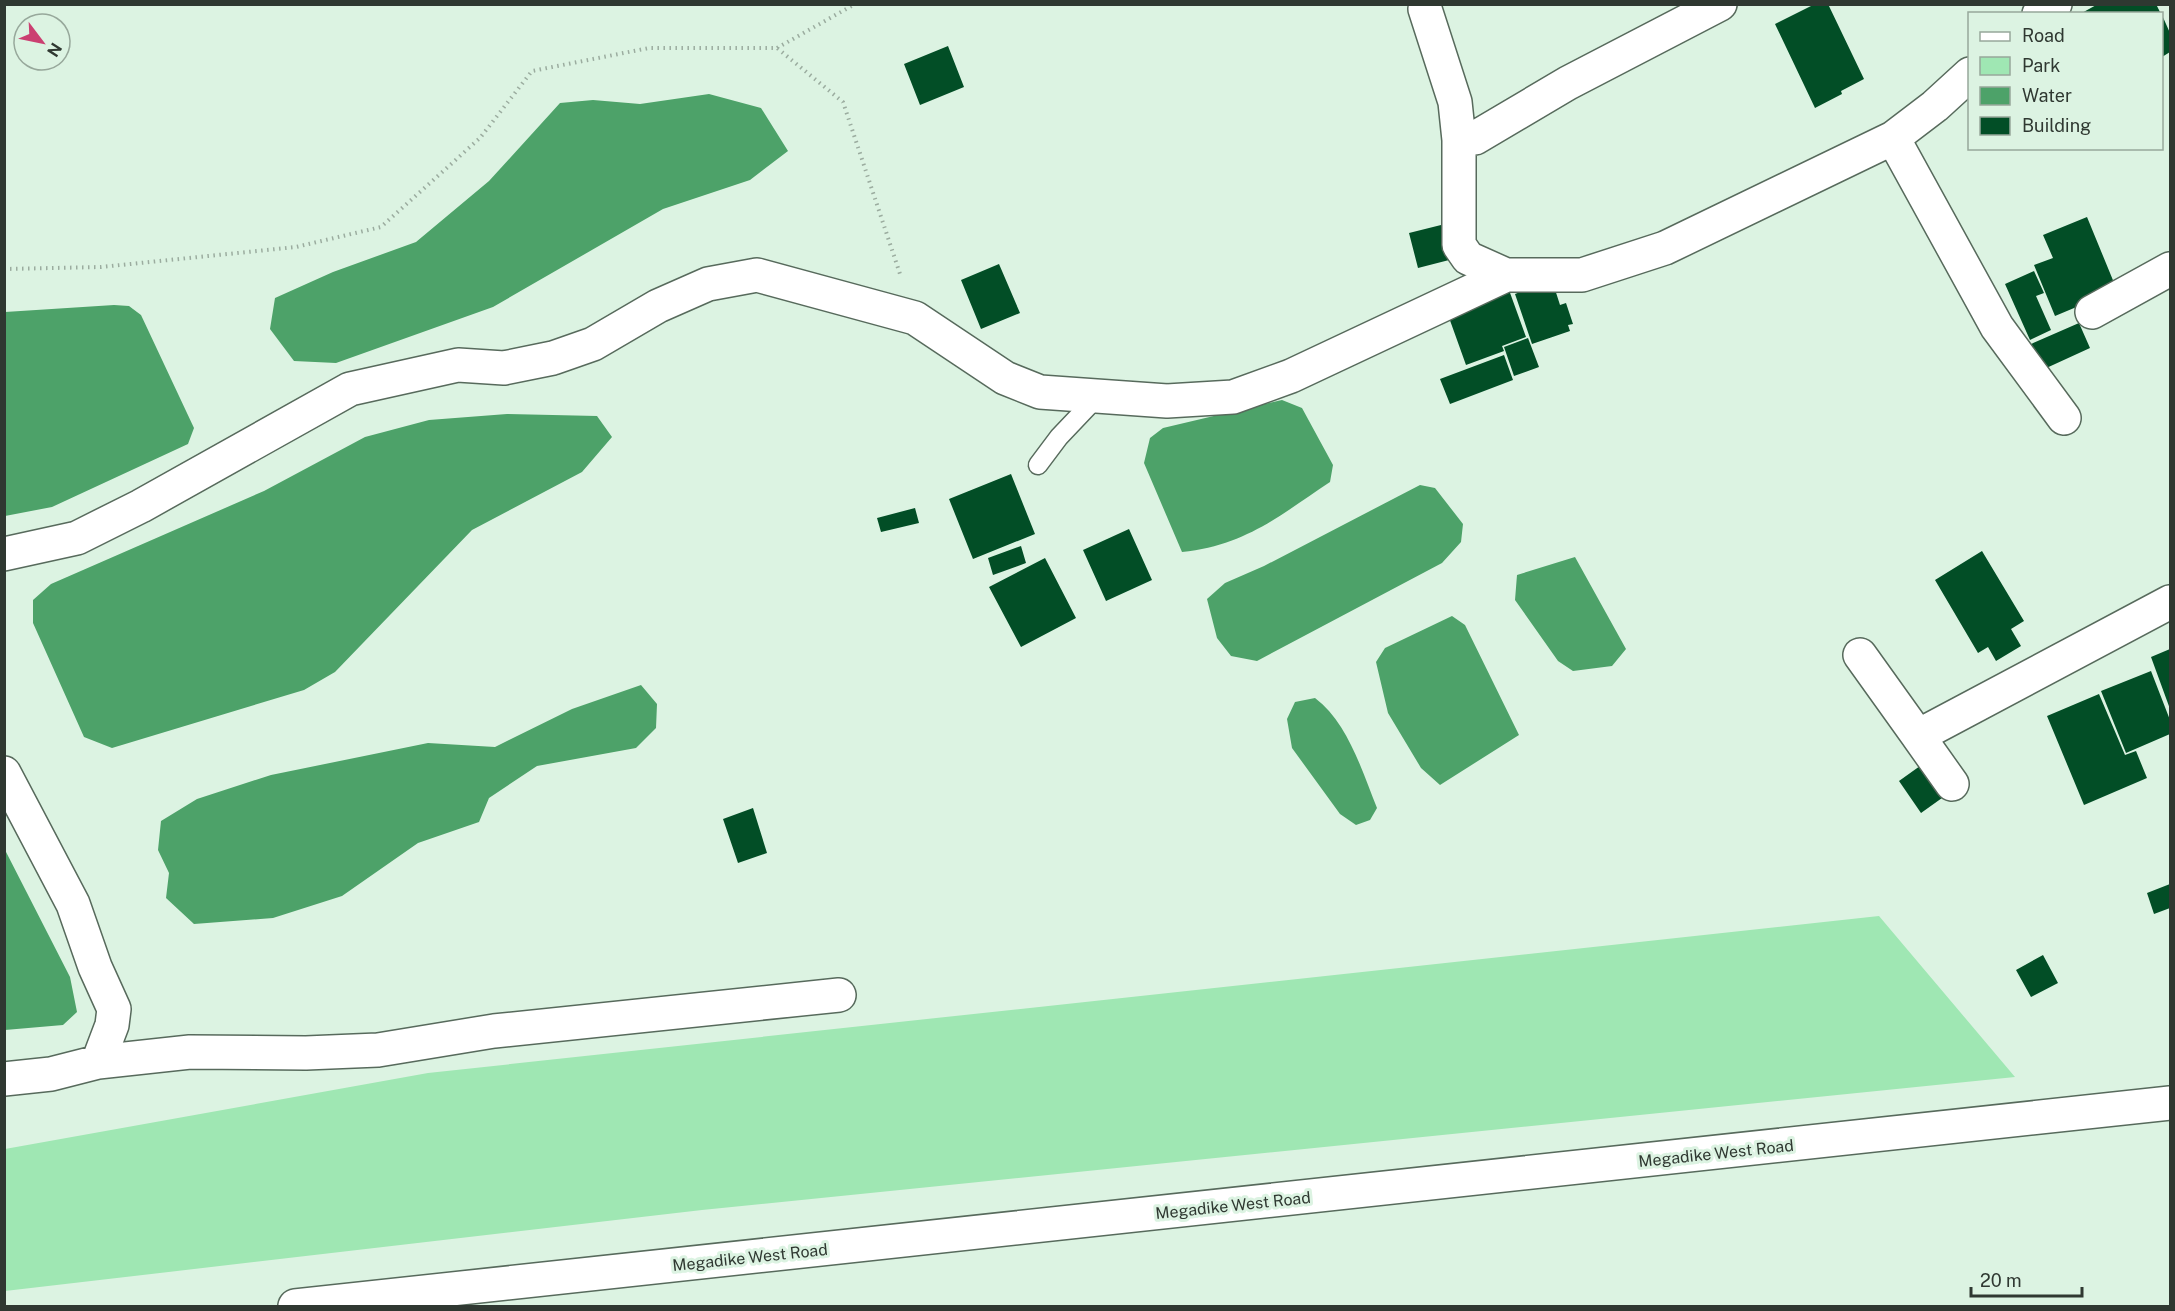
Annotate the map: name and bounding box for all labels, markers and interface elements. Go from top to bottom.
north arrow [12,12,72,72]
legend [1968,12,2163,150]
text: Road [2022,25,2065,46]
text: N [43,39,66,60]
text: Park [2022,55,2060,76]
text: Water [2022,85,2072,106]
text: Building [2022,115,2091,136]
street label: Megadike West Road [1638,1136,1795,1171]
street label: Megadike West Road [1155,1188,1312,1223]
street label: Megadike West Road [672,1240,829,1275]
scale bar [1971,1260,2082,1298]
text: 20 m [1980,1270,2022,1291]

